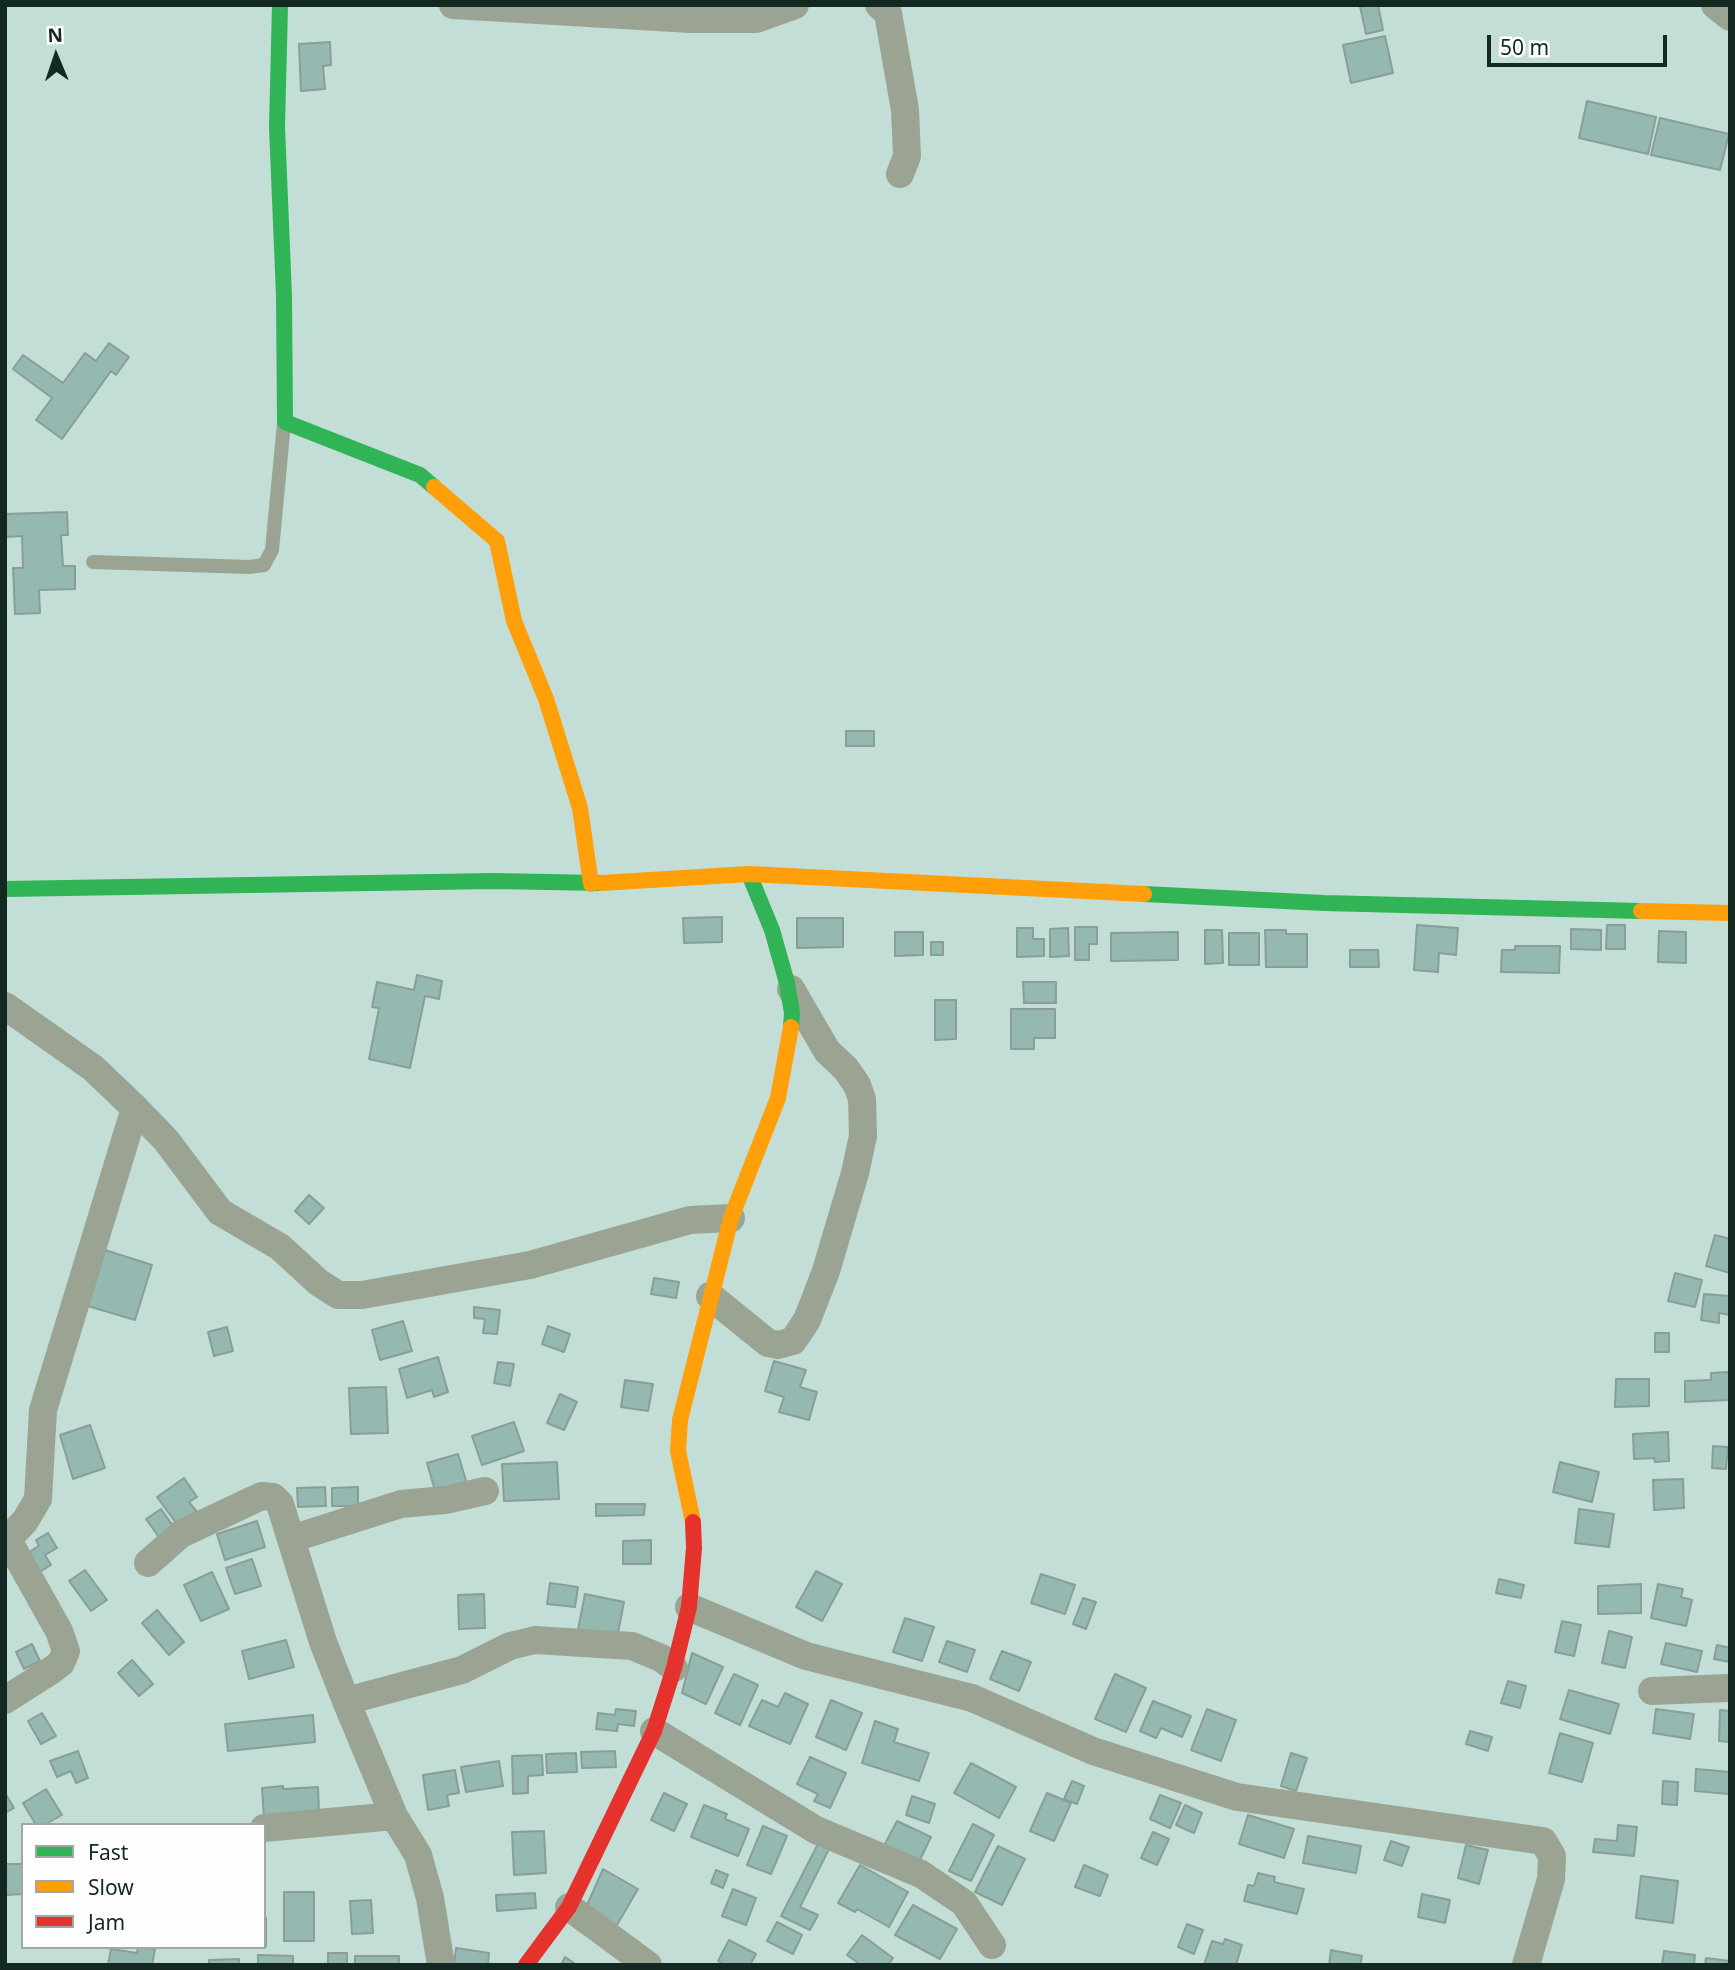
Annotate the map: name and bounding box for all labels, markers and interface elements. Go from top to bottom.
north arrow [21,21,91,91]
scale bar [1490,21,1670,65]
text: N [47,22,63,48]
text: 50 m [1500,33,1549,61]
legend [21,1823,266,1949]
text: Fast [88,1838,128,1866]
text: Slow [88,1873,134,1901]
text: Jam [88,1908,125,1936]

